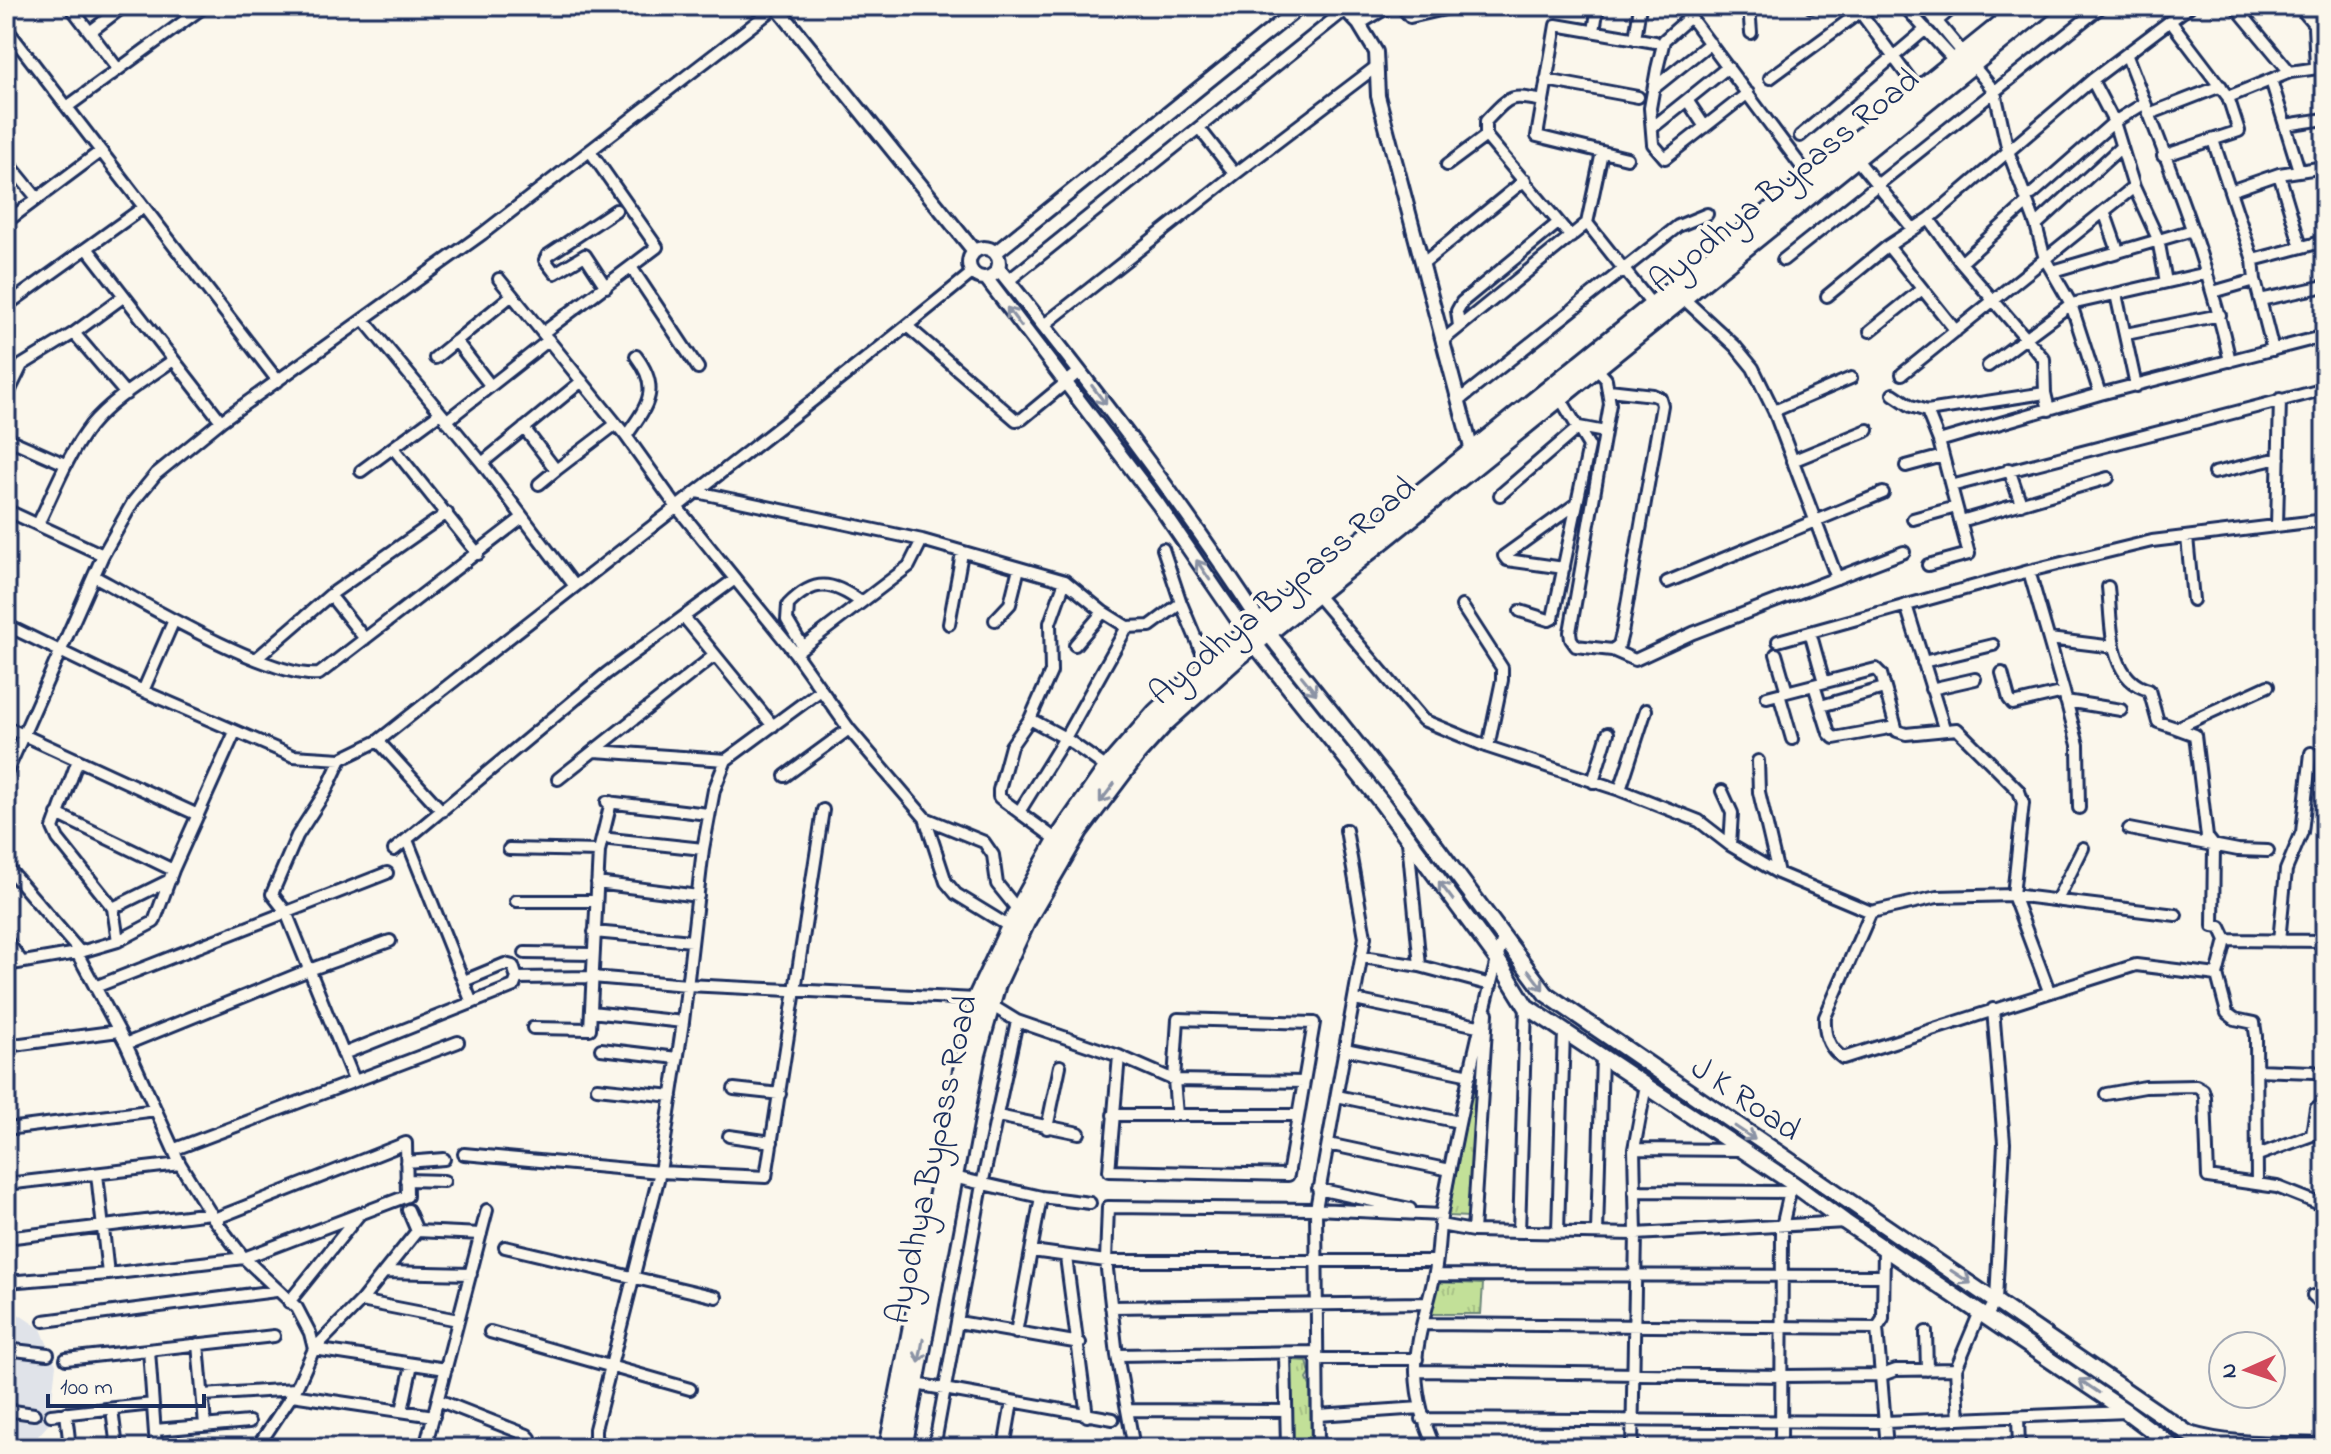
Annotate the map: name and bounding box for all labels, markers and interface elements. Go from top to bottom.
street label: Ayodhya Bypass Road [1640,57,1932,307]
one-way arrow [1006,307,1023,328]
one-way arrow [1090,384,1107,405]
street label: Ayodhya Bypass Road [1139,465,1428,719]
one-way arrow [1195,559,1211,582]
one-way arrow [1301,674,1318,695]
one-way arrow [1099,782,1116,803]
one-way arrow [1438,881,1455,902]
one-way arrow [1527,969,1544,991]
street label: Ayodhya Bypass Road [875,991,993,1329]
street label: J K Road [1679,1045,1810,1156]
one-way arrow [1734,1124,1756,1141]
one-way arrow [1950,1269,1972,1286]
north arrow [2207,1330,2287,1410]
one-way arrow [913,1338,928,1363]
scale bar [48,1358,204,1408]
text: N [2214,1363,2246,1379]
text: 100 m [60,1371,113,1406]
one-way arrow [2079,1378,2101,1394]

